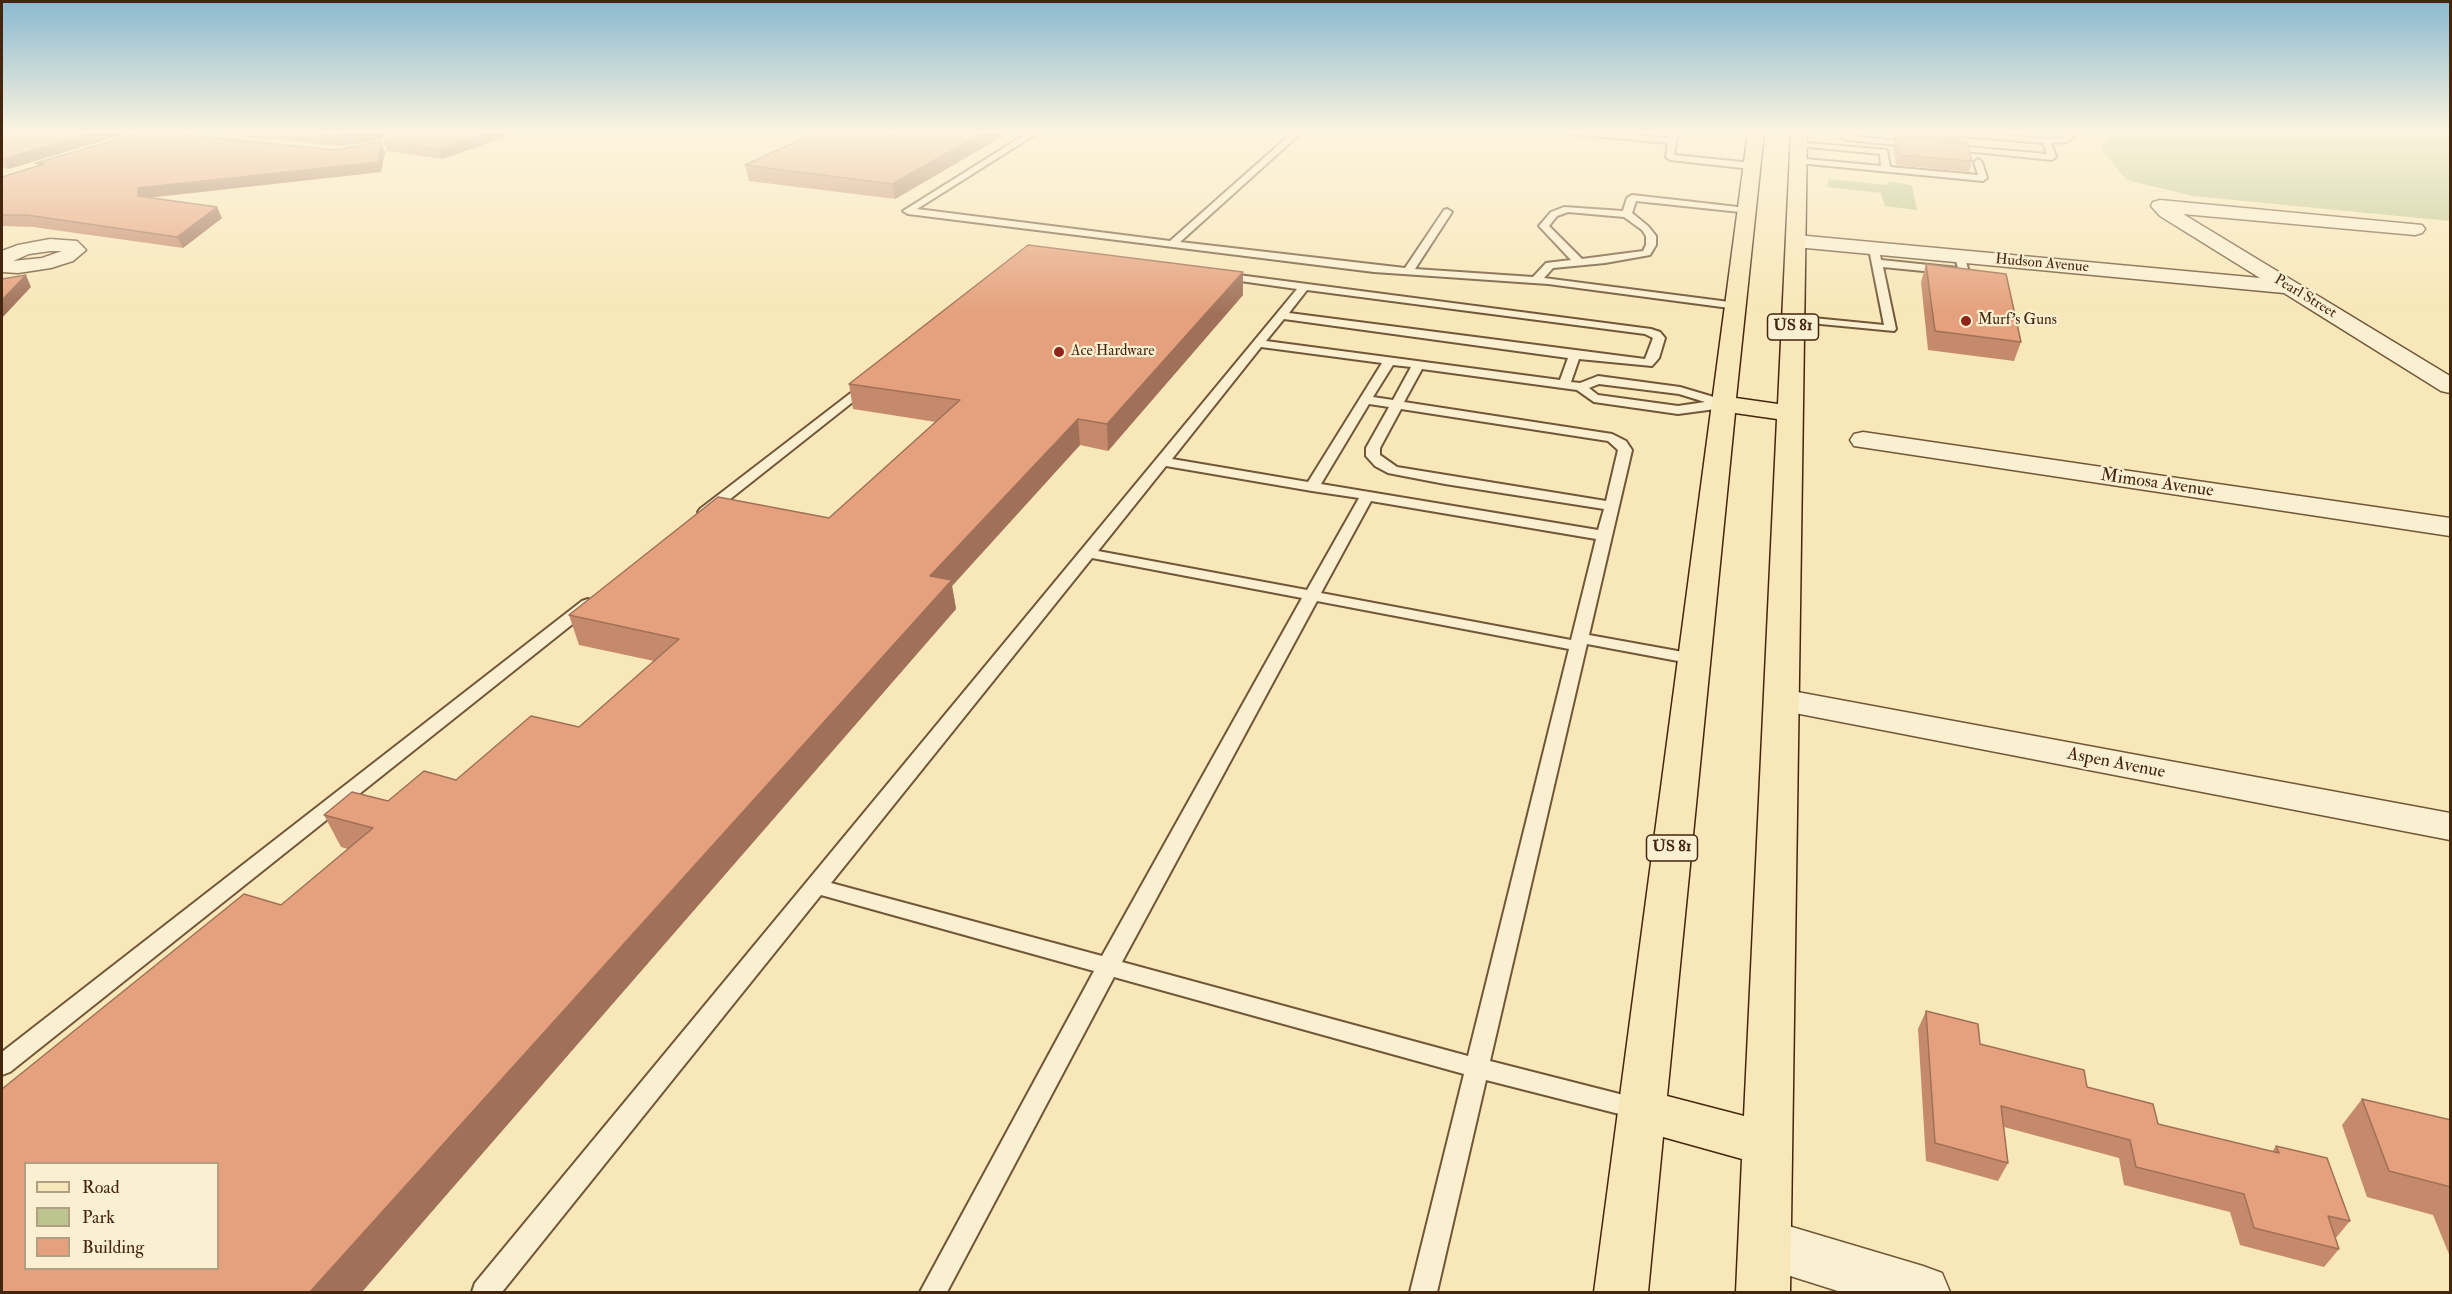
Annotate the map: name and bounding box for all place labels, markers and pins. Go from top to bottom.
place label: Murf's Guns [1978,312,2057,330]
marker: Murf's Guns [1959,314,1973,328]
place label: Ace Hardware [1071,343,1154,361]
marker: Ace Hardware [1052,345,1066,359]

